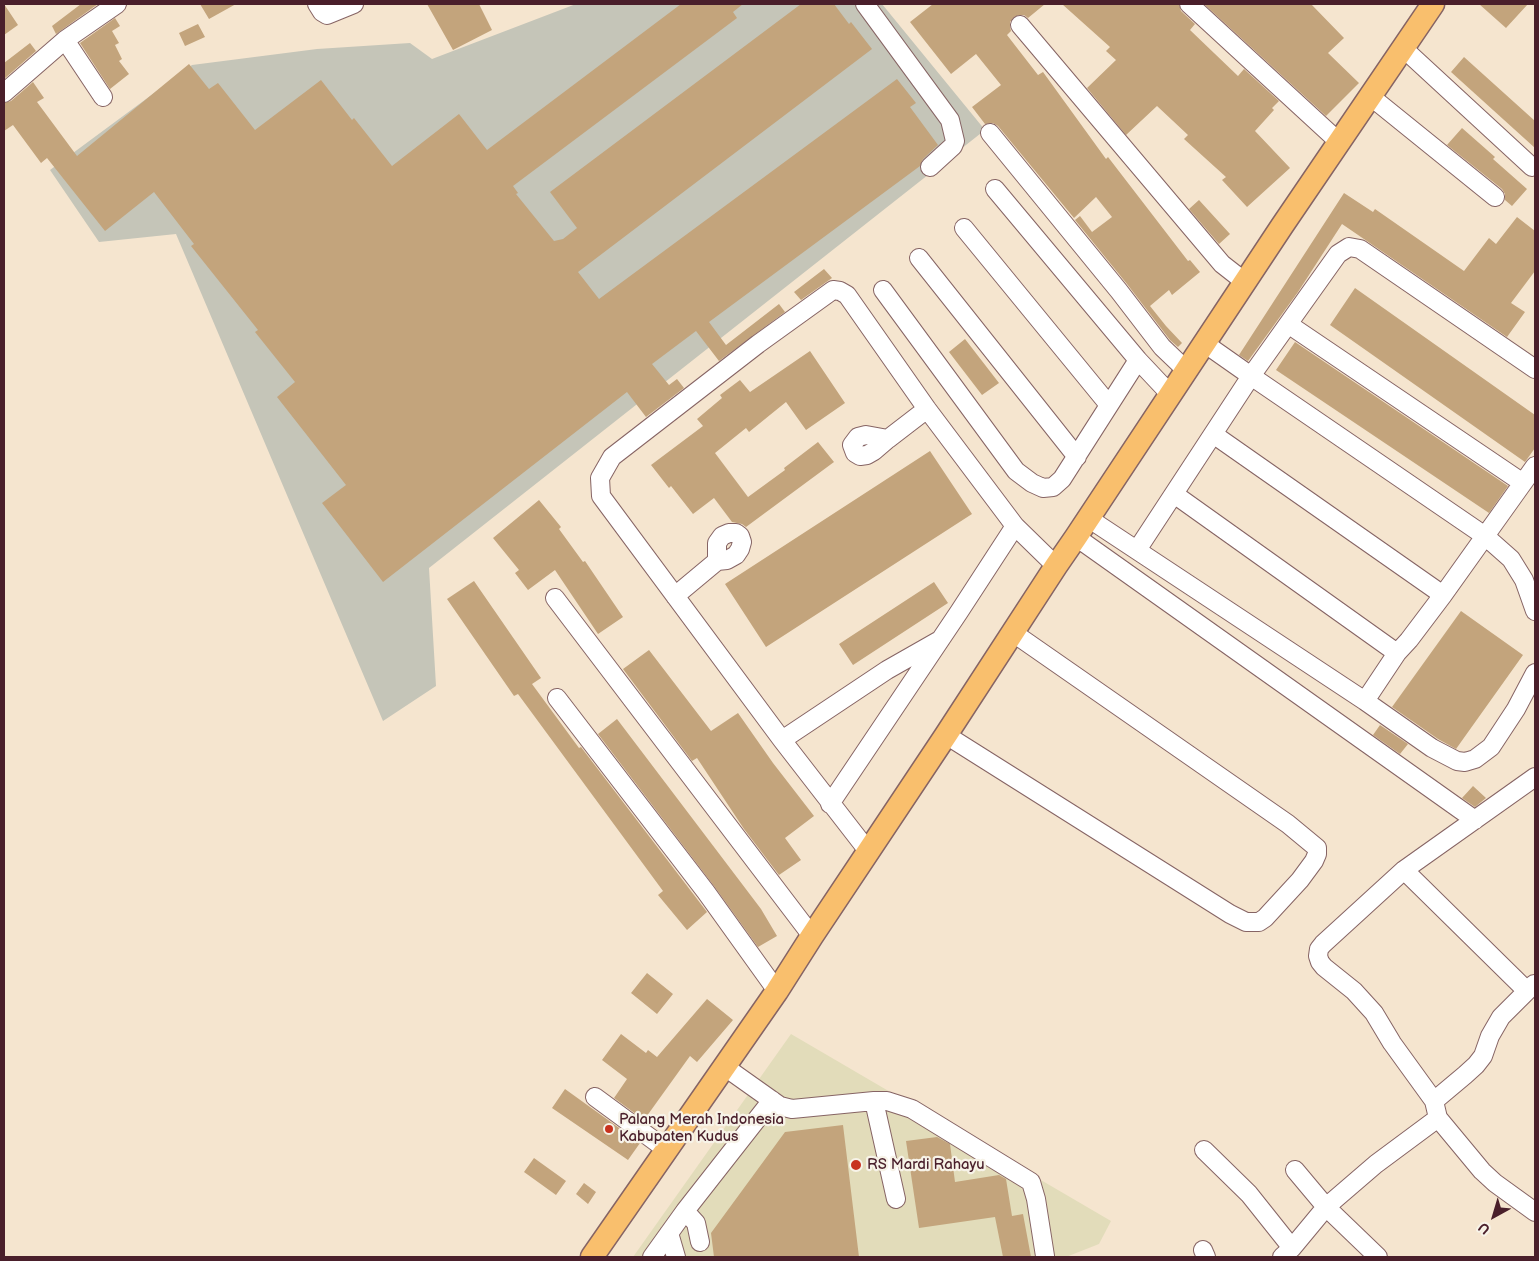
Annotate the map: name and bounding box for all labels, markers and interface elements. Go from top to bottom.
place label: Palang Merah Indonesia Kabupaten Kudus [619,1111,784,1146]
marker: Palang Merah Indonesia Kabupaten Kudus [603,1123,615,1135]
place label: RS Mardi Rahayu [867,1156,985,1174]
marker: RS Mardi Rahayu [849,1158,863,1172]
north arrow [1469,1191,1519,1241]
text: U [1475,1218,1493,1238]

